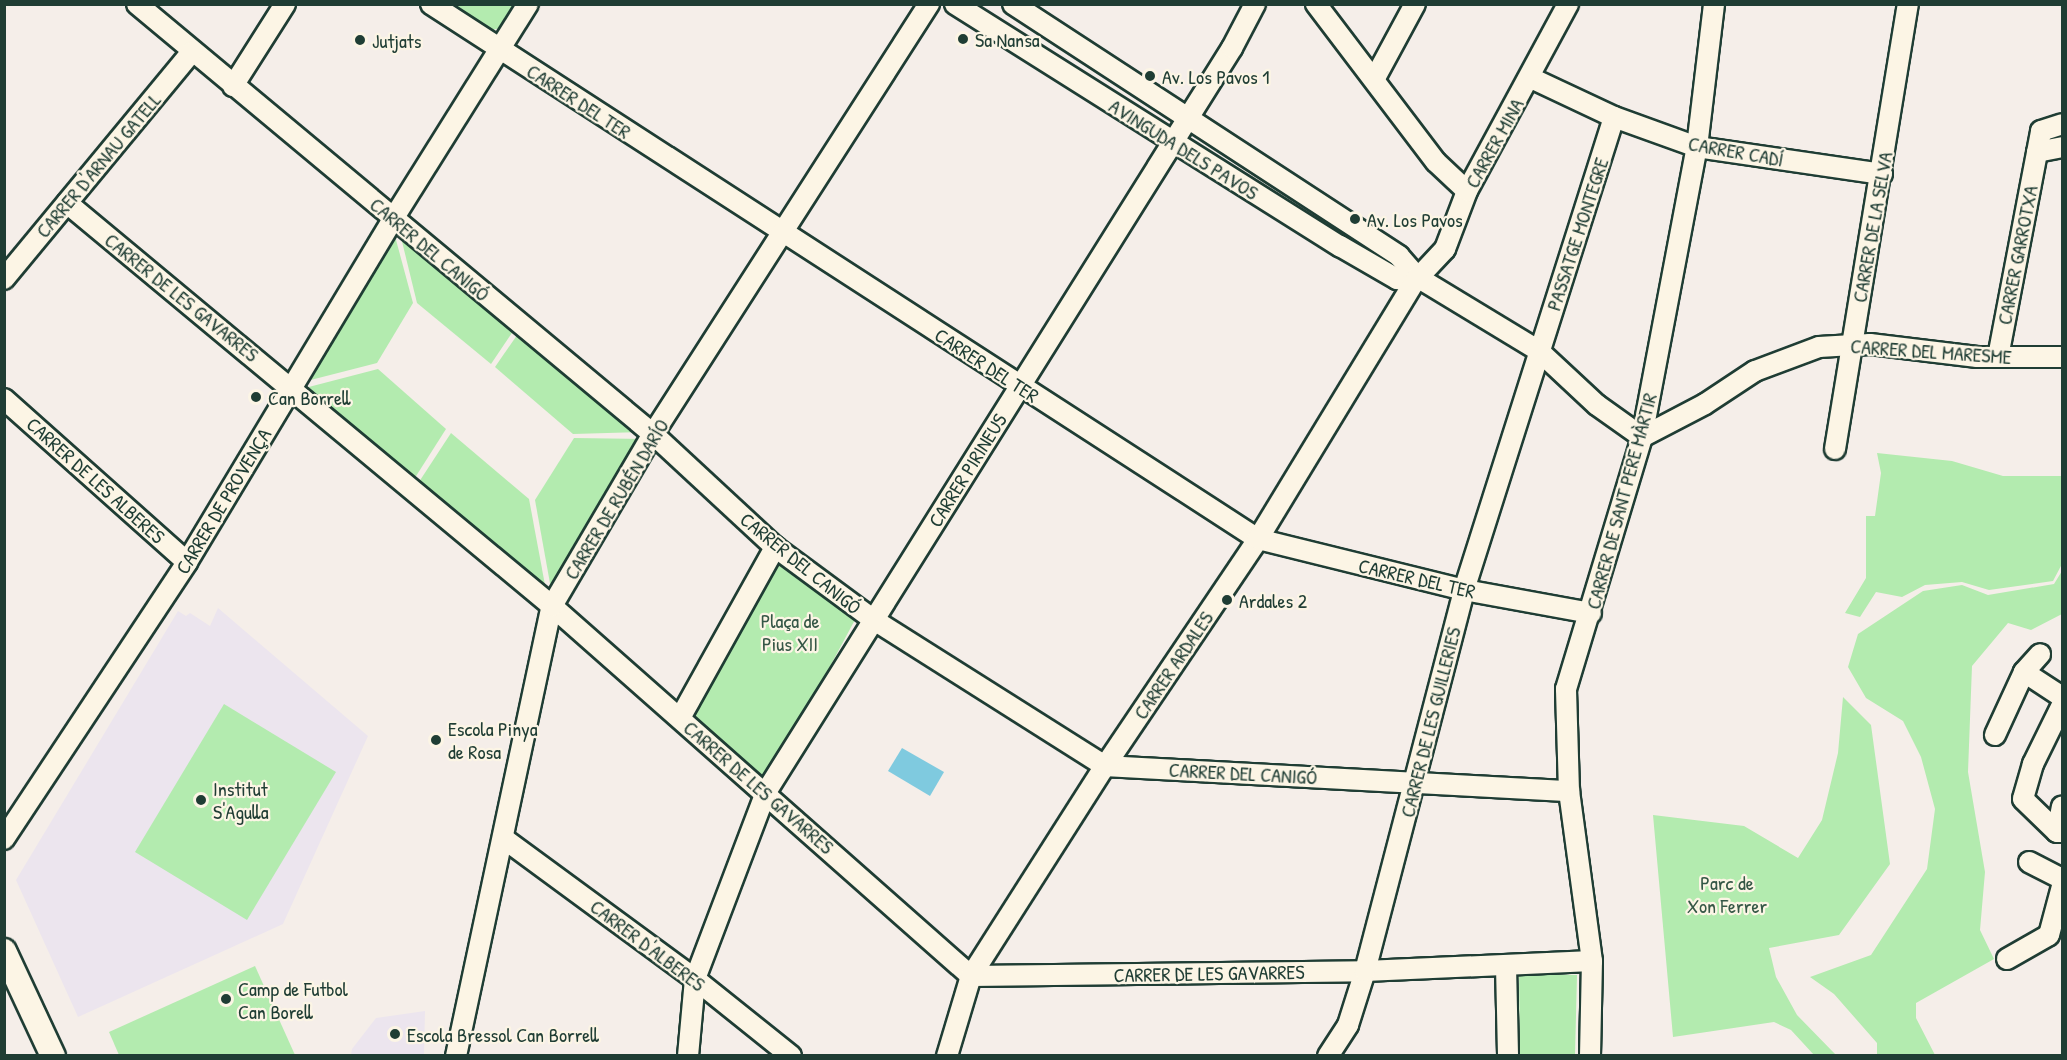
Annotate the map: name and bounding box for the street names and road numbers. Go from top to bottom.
street label: CARRER DEL TER [523,59,635,143]
street label: CARRER D'ARNAU GATELL [30,88,166,242]
street label: AVINGUDA DELS PAVOS [1105,93,1263,205]
street label: CARRER MINA [1460,94,1528,192]
street label: CARRER CADÍ [1686,131,1786,171]
street label: CARRER DE LA SELVA [1847,150,1897,304]
street label: PASSATGE MONTEGRE [1541,155,1613,313]
street label: CARRER GARROTXA [1992,183,2042,327]
street label: CARRER DEL CANIGÓ [365,192,495,306]
street label: CARRER DE LES GAVARRES [100,228,264,366]
street label: CARRER DEL TER [931,323,1043,407]
street label: CARRER DEL MARESME [1850,333,2012,369]
street label: CARRER DE SANT PERE MÀRTIR [1581,390,1661,612]
street label: CARRER PIRINEUS [923,409,1011,531]
street label: CARRER DE LES ALBERES [22,412,170,548]
street label: CARRER DE RUBÉN DARÍO [559,414,673,584]
street label: CARRER DE PROVENÇA [170,424,276,578]
street label: CARRER DEL CANIGÓ [736,507,866,619]
street label: CARRER DEL TER [1356,553,1478,603]
street label: CARRER ARDALES [1128,606,1218,724]
street label: CARRER DE LES GUILLERIES [1395,624,1465,820]
street label: CARRER DE LES GAVARRES [679,715,839,859]
street label: CARRER DEL CANIGÓ [1168,757,1318,789]
street label: CARRER D'ALBERES [586,894,710,996]
street label: CARRER DE LES GAVARRES [1113,959,1305,987]

